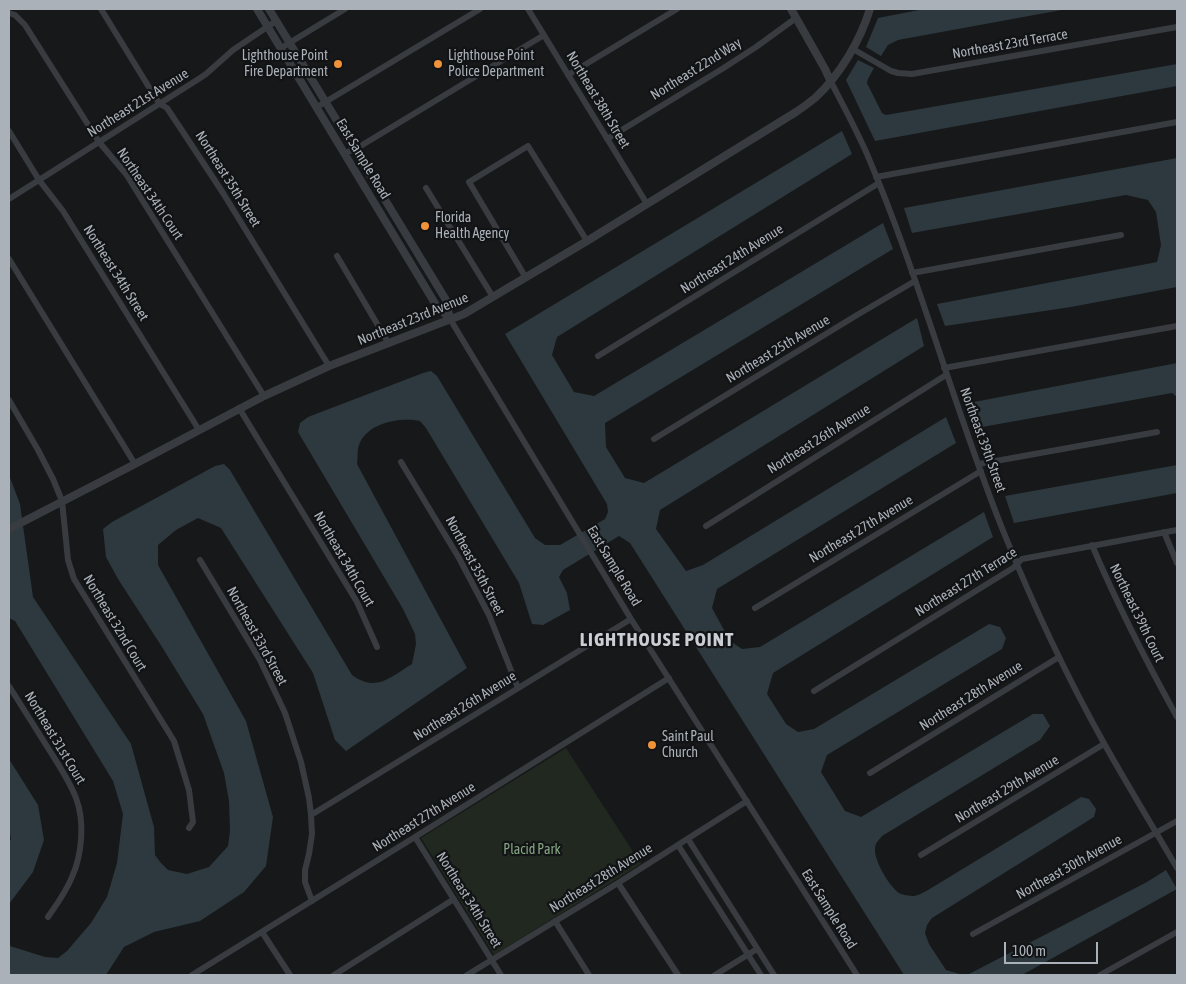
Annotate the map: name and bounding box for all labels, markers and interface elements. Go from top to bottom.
street label: Northeast 23rd Terrace [951,26,1069,62]
street label: Northeast 22nd Way [647,34,745,104]
place label: Lighthouse Point Fire Department [242,48,328,80]
place label: Lighthouse Point Police Department [448,48,544,80]
street label: Northeast 38th Street [562,49,634,151]
marker: Lighthouse Point Fire Department [332,58,344,70]
marker: Lighthouse Point Police Department [432,58,444,70]
street label: Northeast 21st Avenue [84,65,192,141]
street label: East Sample Road [332,116,394,202]
street label: Northeast 35th Street [192,128,264,230]
street label: Northeast 34th Court [113,145,187,243]
place label: Florida Health Agency [435,210,509,242]
marker: Florida Health Agency [419,220,431,232]
street label: Northeast 24th Avenue [677,221,787,297]
street label: Northeast 34th Street [80,222,152,324]
street label: Northeast 23rd Avenue [355,289,471,349]
street label: Northeast 25th Avenue [723,311,833,387]
street label: Northeast 39th Street [956,385,1010,495]
street label: Northeast 26th Avenue [764,401,874,477]
street label: Northeast 27th Avenue [806,491,916,567]
street label: Northeast 34th Court [310,508,378,610]
street label: Northeast 35th Street [442,513,508,619]
street label: East Sample Road [583,523,645,609]
street label: Northeast 27th Terrace [912,544,1020,620]
street label: Northeast 39th Court [1106,561,1168,665]
street label: Northeast 32nd Court [80,572,150,674]
street label: Northeast 33rd Street [223,584,291,688]
district label: LIGHTHOUSE POINT [578,629,736,651]
street label: Northeast 28th Avenue [916,658,1026,734]
street label: Northeast 26th Avenue [410,668,520,744]
street label: Northeast 31st Court [21,689,89,787]
place label: Saint Paul Church [662,729,714,762]
marker: Saint Paul Church [646,739,658,751]
street label: Northeast 29th Avenue [952,751,1062,827]
street label: Northeast 27th Avenue [369,779,479,855]
street label: Northeast 30th Avenue [1013,831,1125,903]
street label: Northeast 28th Avenue [546,840,656,916]
park label: Placid Park [503,842,561,858]
street label: Northeast 34th Street [433,849,505,951]
street label: East Sample Road [798,866,860,952]
scale bar [1006,932,1100,964]
text: 100 m [1012,942,1046,959]

